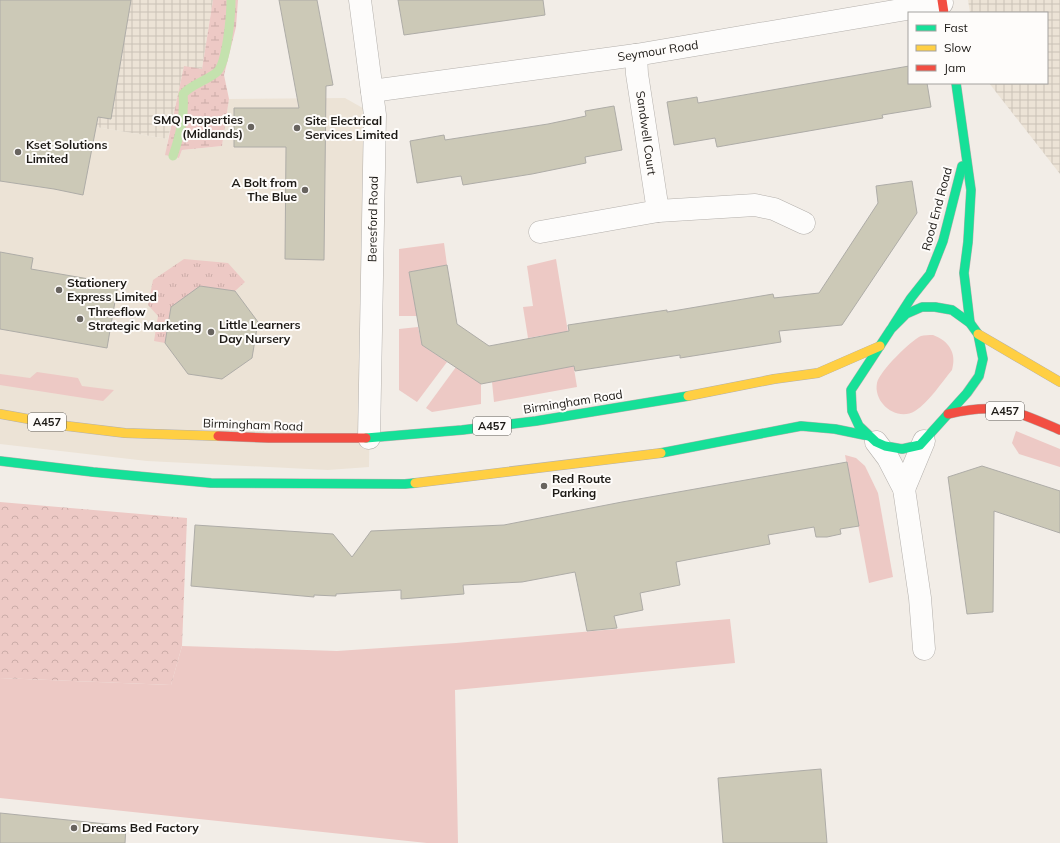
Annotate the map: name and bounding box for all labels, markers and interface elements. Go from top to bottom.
legend [908,12,1048,84]
text: Fast [944,20,968,35]
street label: Seymour Road [616,37,699,64]
text: Slow [944,40,972,55]
text: Jam [944,60,966,75]
street label: Sandwell Court [633,90,660,176]
place label: SMQ Properties (Midlands) [153,112,243,141]
place label: Site Electrical Services Limited [305,113,398,142]
marker: SMQ Properties (Midlands) [246,122,256,132]
marker: Site Electrical Services Limited [292,123,302,133]
place label: Kset Solutions Limited [26,137,107,166]
marker: Kset Solutions Limited [13,147,23,157]
street label: Rood End Road [918,165,955,252]
place label: A Bolt from The Blue [231,175,297,204]
street label: Beresford Road [364,176,381,262]
marker: A Bolt from The Blue [300,185,310,195]
place label: Stationery Express Limited [67,275,157,304]
marker: Stationery Express Limited [54,285,64,295]
place label: Threeflow Strategic Marketing [88,304,201,333]
marker: Threeflow Strategic Marketing [75,314,85,324]
place label: Little Learners Day Nursery [219,317,300,346]
marker: Little Learners Day Nursery [206,327,216,337]
street label: Birmingham Road [522,386,624,417]
road number: A457 [986,402,1024,420]
road number: A457 [28,413,66,431]
street label: Birmingham Road [203,415,303,434]
road number: A457 [473,417,511,435]
place label: Red Route Parking [552,471,612,500]
marker: Red Route Parking [539,481,549,491]
place label: Dreams Bed Factory [82,820,199,835]
marker: Dreams Bed Factory [69,823,79,833]

